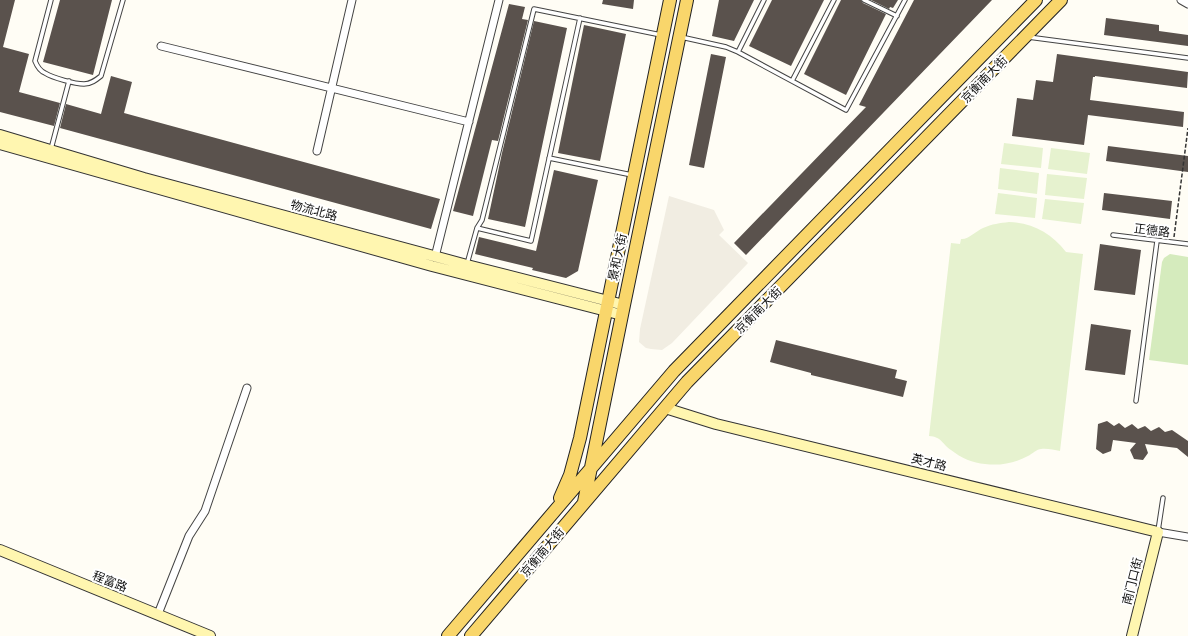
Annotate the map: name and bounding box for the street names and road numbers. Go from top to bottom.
street label: 京衡南大街 [958,52,1010,106]
street label: 物流北路 [289,197,339,223]
street label: 正德路 [1133,220,1171,240]
street label: 景和大街 [605,232,629,282]
street label: 京衡南大街 [731,283,785,337]
street label: 英才路 [910,450,948,474]
street label: 京衡南大街 [517,524,567,580]
street label: 南门口街 [1119,556,1145,606]
street label: 程富路 [90,567,130,595]

